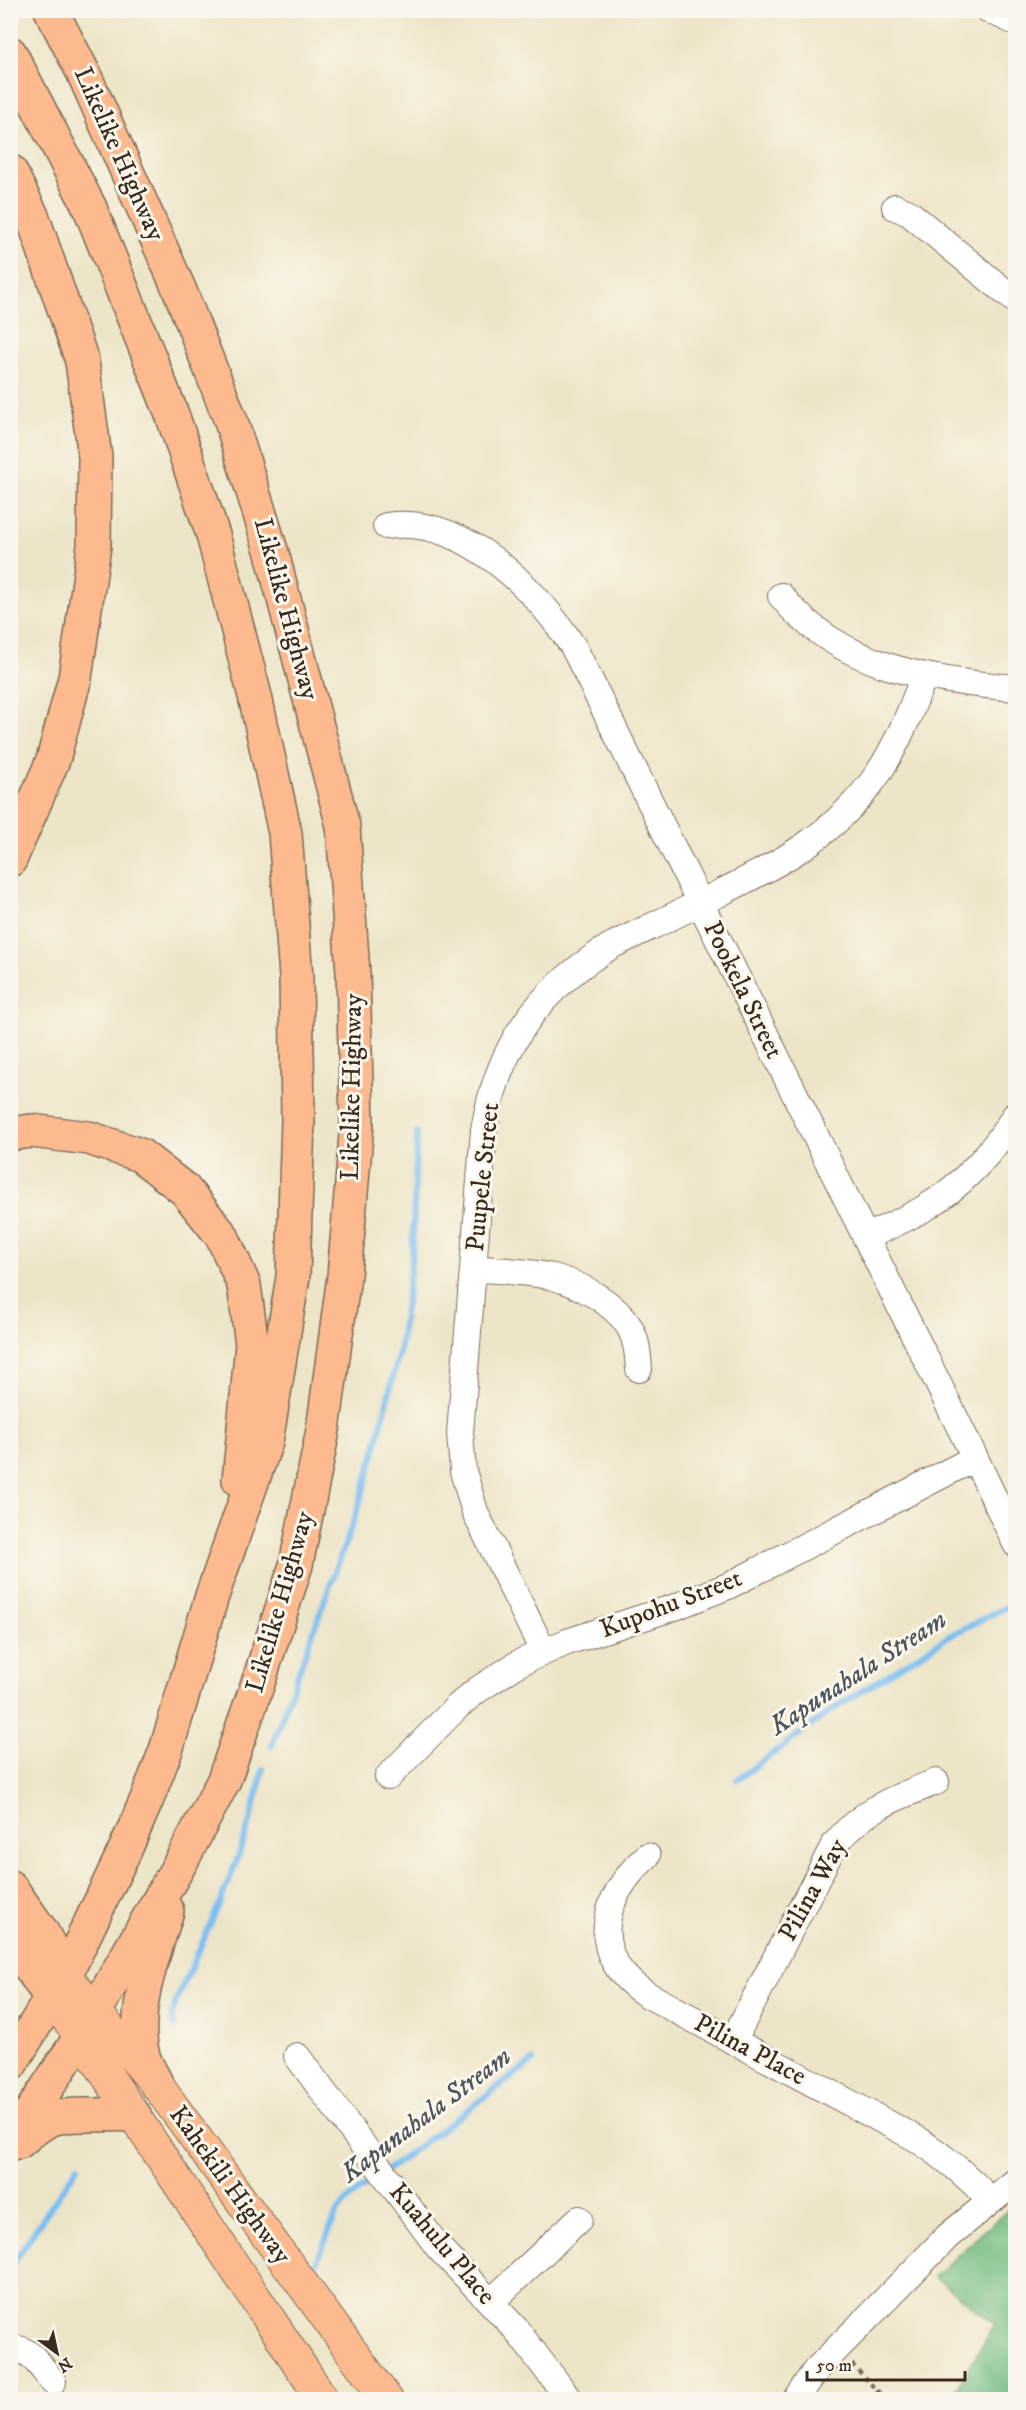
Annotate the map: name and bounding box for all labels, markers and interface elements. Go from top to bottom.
street label: Likelike Highway [66,62,172,247]
street label: Likelike Highway [246,514,326,704]
street label: Pookela Street [695,916,791,1064]
street label: Likelike Highway [334,993,370,1181]
street label: Puupele Street [459,1101,507,1253]
street label: Likelike Highway [238,1507,322,1696]
street label: Kupohu Street [595,1562,747,1646]
water label: Kapunahala Stream [762,1603,953,1744]
street label: Pilina Way [771,1832,855,1947]
street label: Pilina Place [688,2007,812,2093]
water label: Kapunahala Stream [333,2040,518,2191]
street label: Kahekili Highway [161,2099,299,2271]
street label: Kuahulu Place [381,2176,503,2312]
north arrow [27,2323,87,2383]
scale bar [807,2344,964,2382]
text: N [54,2353,76,2377]
text: 50 m [816,2355,852,2377]

